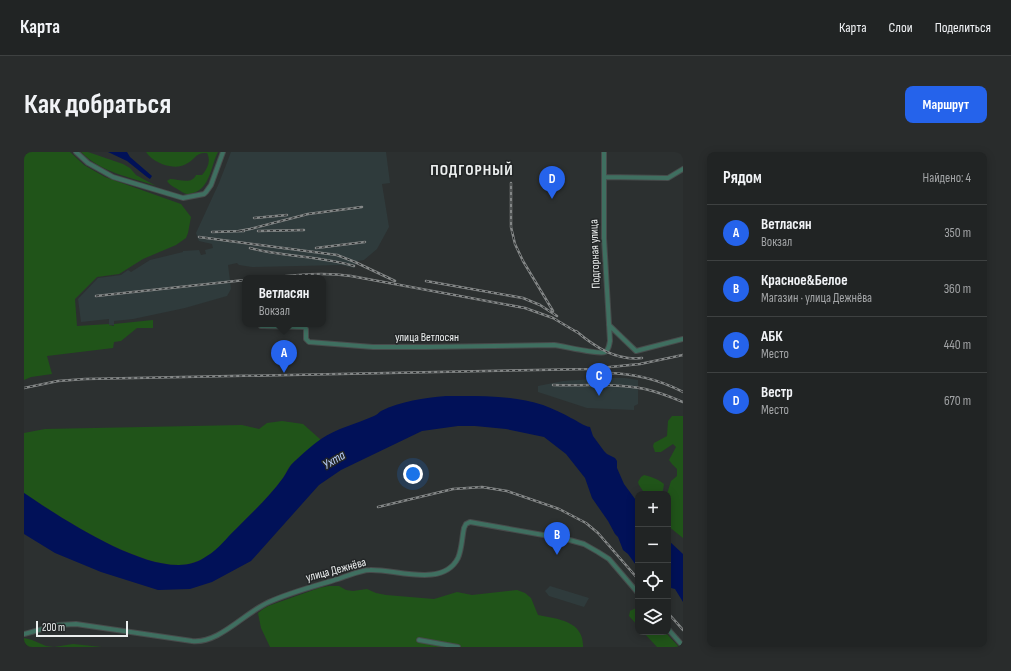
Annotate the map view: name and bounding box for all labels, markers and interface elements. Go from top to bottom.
text: Карта [20,16,60,39]
text: Карта [839,19,867,36]
text: Слои [889,19,913,36]
text: Поделиться [935,19,991,36]
button: Маршрут [905,86,987,123]
text: Как добраться [24,88,171,121]
district label: ПОДГОРНЫЙ [430,161,514,180]
pin: D [539,166,565,199]
text: Рядом [723,168,762,188]
text: Найдено: 4 [923,170,971,186]
text: Ветласян [761,215,812,234]
street label: Подгорная улица [586,219,604,289]
text: A [733,225,739,241]
text: 350 m [944,225,971,241]
text: Вокзал [761,234,792,250]
text: Красное&Белое [761,271,848,290]
popup [242,275,326,327]
text: B [733,281,739,297]
text: 360 m [944,281,971,297]
text: Ветласян [259,284,309,303]
text: Магазин · улица Дежнёва [761,290,872,306]
text: Вокзал [259,303,290,319]
text: АБК [761,327,782,346]
street label: улица Ветлосян [395,330,459,345]
text: C [733,337,739,353]
text: 440 m [944,337,971,353]
pin: A [271,340,297,373]
text: Место [761,346,789,362]
pin: C [586,363,612,396]
text: Вестр [761,383,793,402]
text: D [733,393,739,409]
text: 670 m [944,393,971,409]
text: Место [761,402,789,418]
water label: Ухта [320,447,349,473]
your location [403,464,423,484]
map controls [635,491,671,635]
button: + [635,491,671,527]
pin: B [544,522,570,555]
button: − [635,527,671,563]
street label: улица Дежнёва [304,555,368,585]
button: locate [635,563,671,599]
button: layers [635,599,671,635]
scale bar [36,619,128,638]
text: 200 m [42,621,65,634]

